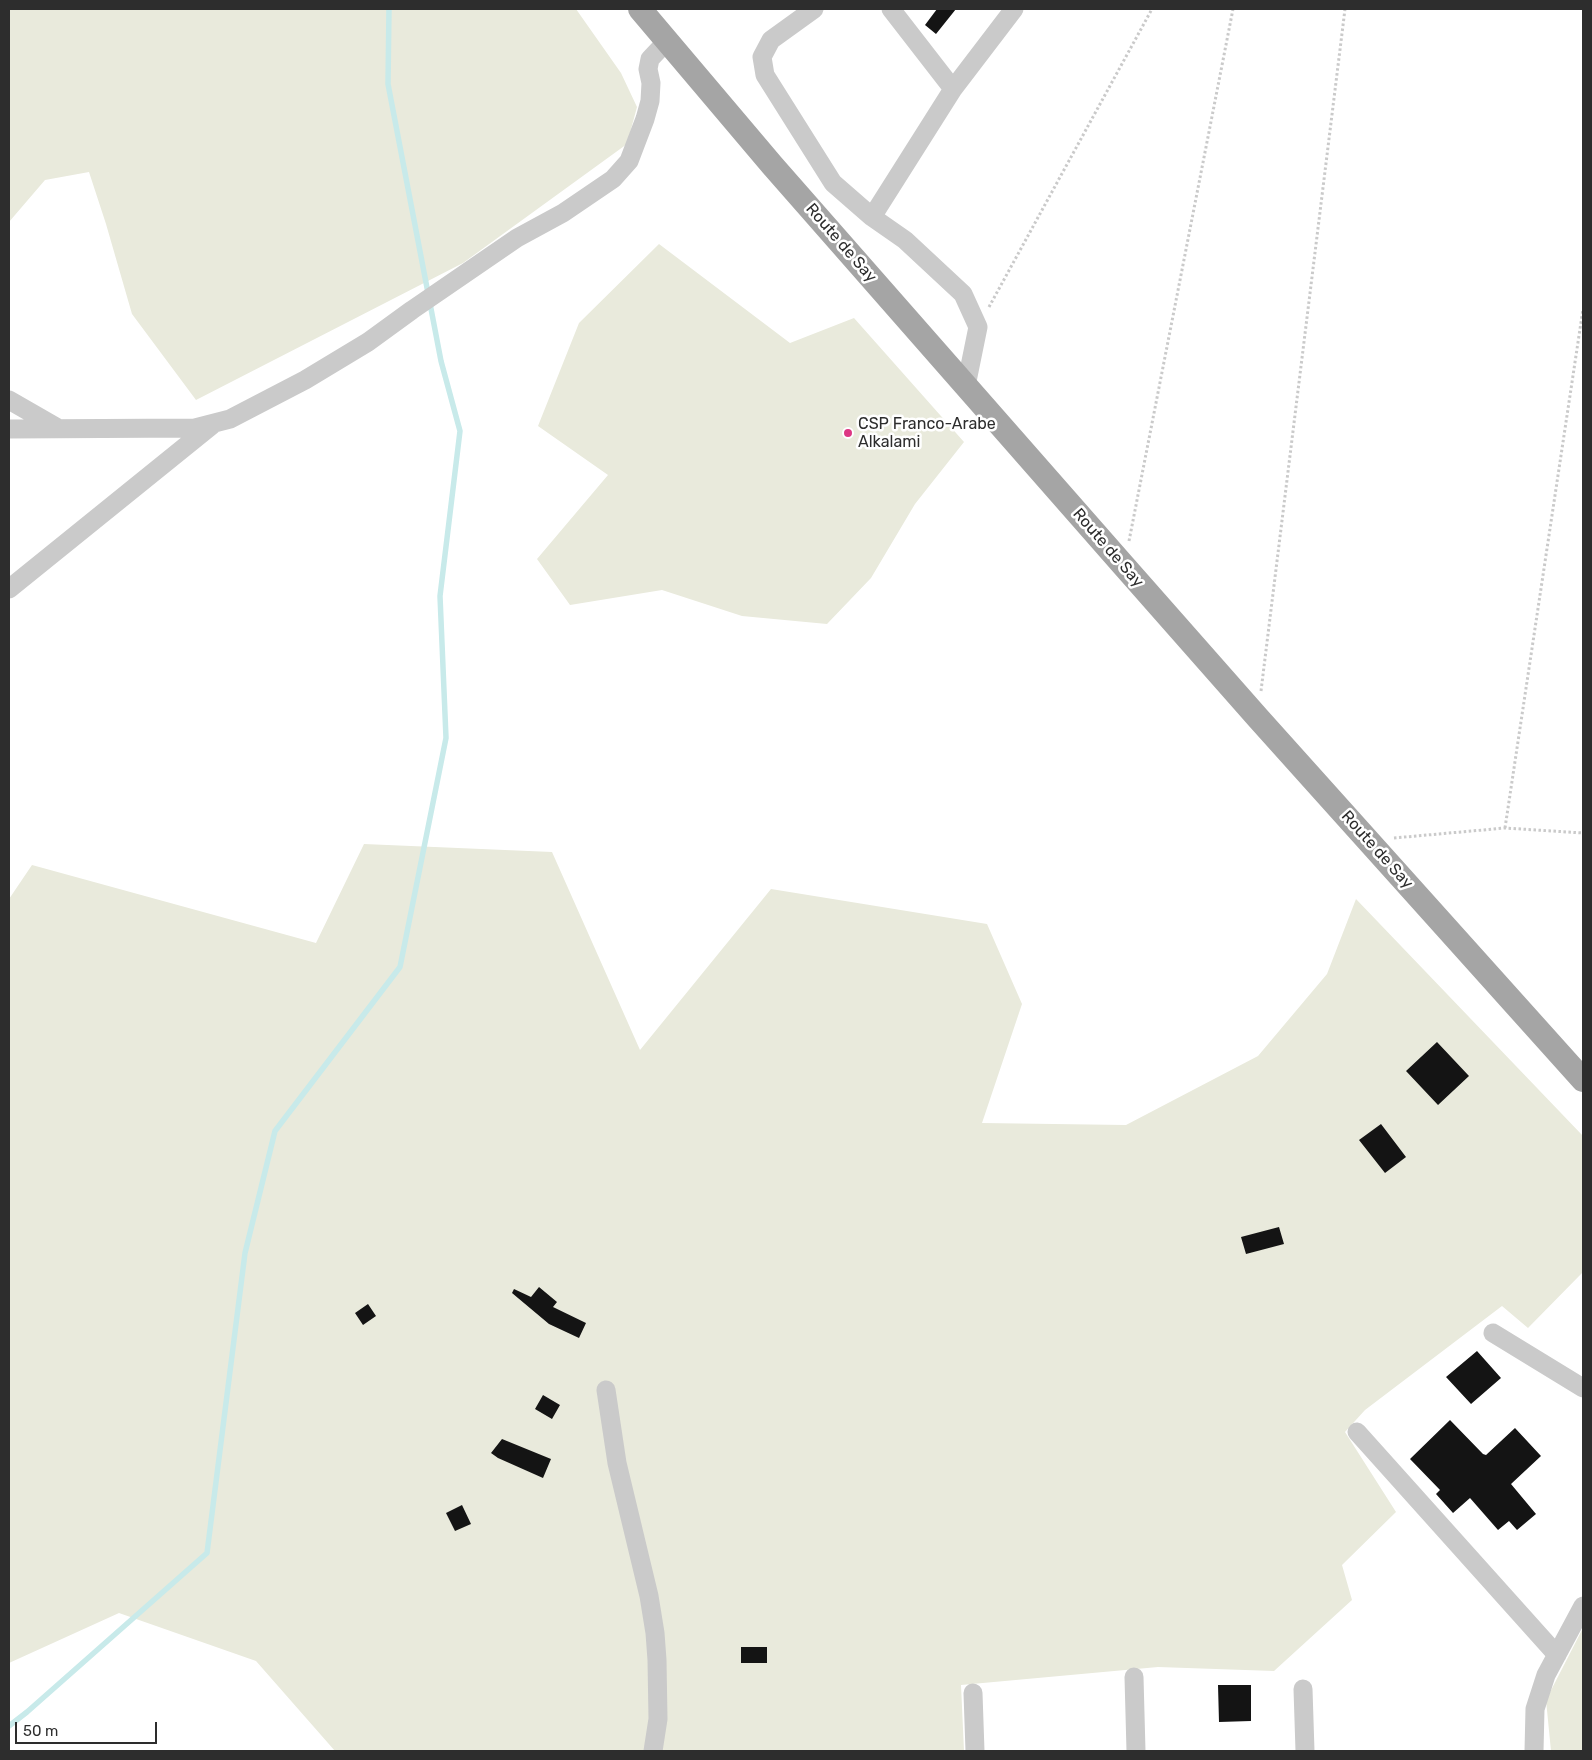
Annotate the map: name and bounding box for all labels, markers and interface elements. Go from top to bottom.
street label: Route de Say [802,200,880,286]
place label: CSP Franco-Arabe Alkalami [858,414,996,452]
marker: CSP Franco-Arabe Alkalami [842,427,854,439]
street label: Route de Say [1069,505,1147,591]
street label: Route de Say [1337,807,1417,893]
scale bar [18,1712,160,1744]
text: 50 m [23,1722,58,1740]

